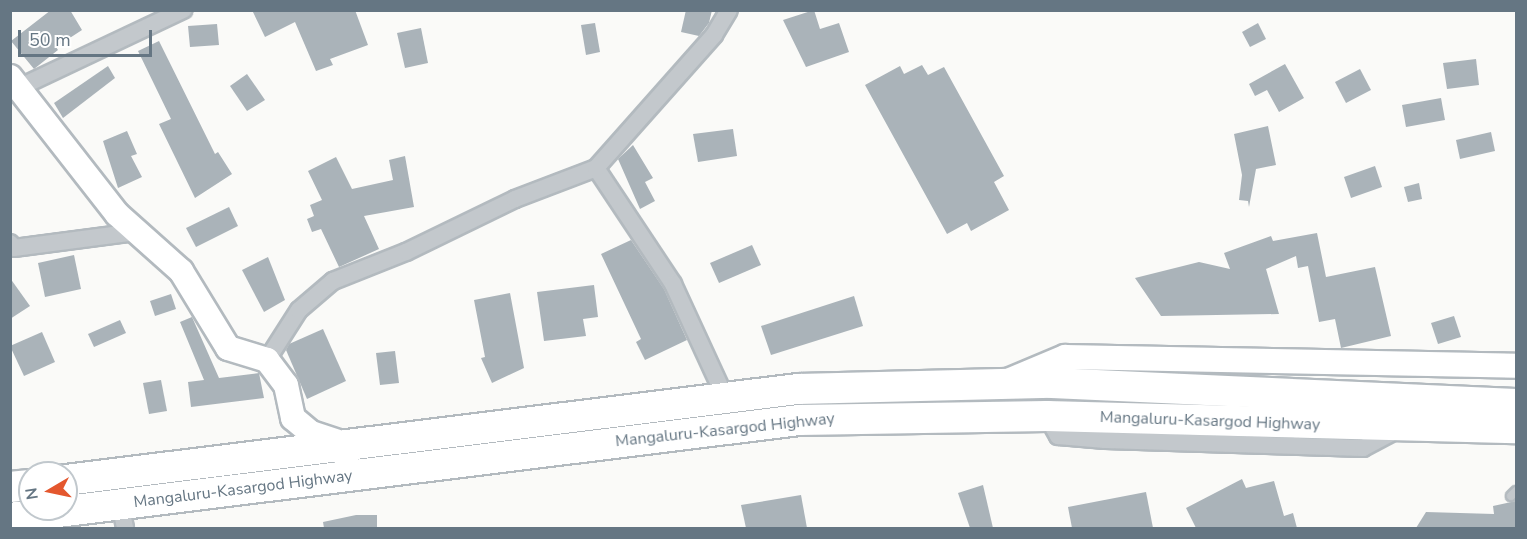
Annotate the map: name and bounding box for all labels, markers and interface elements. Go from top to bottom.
scale bar [21,18,154,56]
text: 50 m [29,28,71,52]
street label: Mangaluru-Kasargod Highway [1099,408,1321,434]
street label: Mangaluru-Kasargod Highway [614,409,836,451]
north arrow [18,461,78,521]
street label: Mangaluru-Kasargod Highway [132,466,354,512]
text: N [20,486,44,501]

